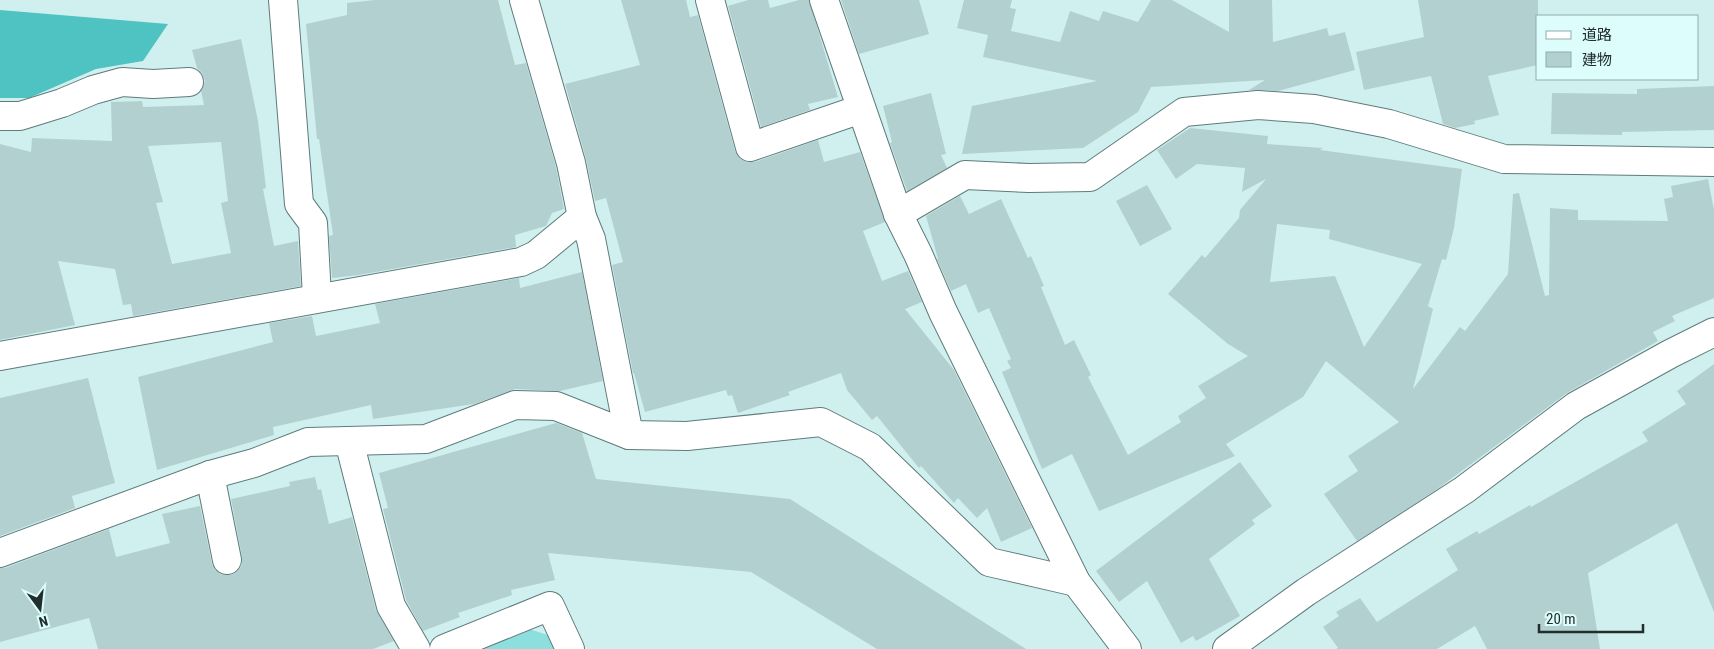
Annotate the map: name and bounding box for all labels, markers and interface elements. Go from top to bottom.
legend [1536,15,1699,80]
text: 道路 [1582,26,1612,44]
text: 建物 [1582,51,1612,69]
north arrow [15,584,65,634]
scale bar [1539,602,1643,634]
text: 20 m [1546,610,1576,628]
text: N [37,613,50,630]

